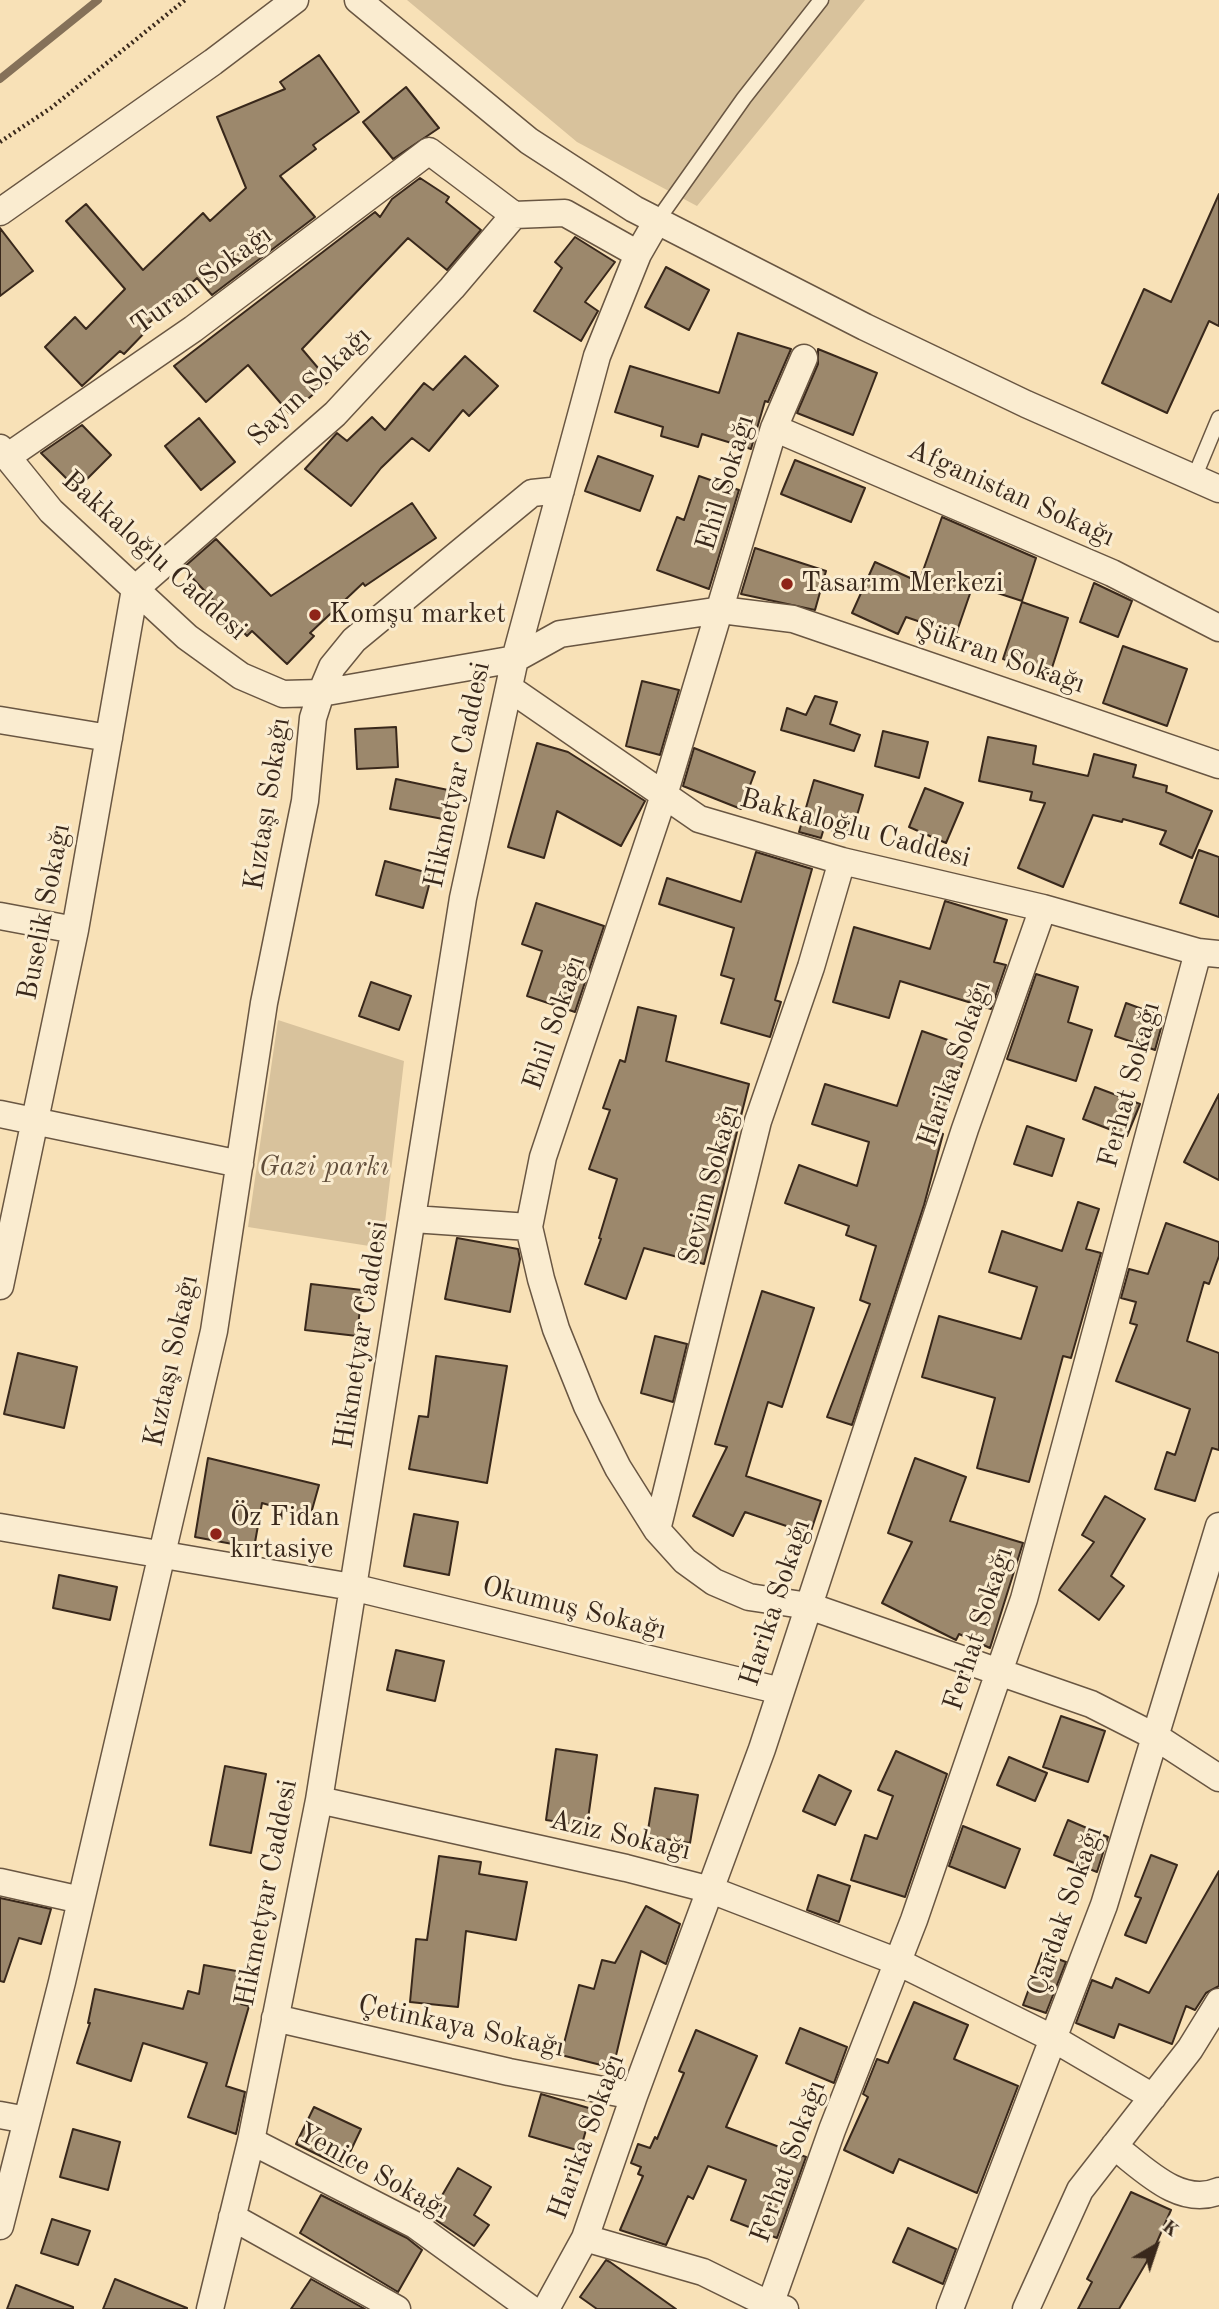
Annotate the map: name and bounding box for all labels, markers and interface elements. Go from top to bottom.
street label: Turan Sokağı [125,219,279,343]
street label: Sayın Sokağı [241,320,379,454]
street label: Ehil Sokağı [689,411,763,555]
street label: Afganistan Sokağı [902,433,1120,555]
street label: Bakkaloğlu Caddesi [55,464,253,648]
place label: Tasarım Merkezi [801,567,1004,601]
marker: Tasarım Merkezi [779,576,795,592]
place label: Komşu market [329,598,506,632]
marker: Komşu market [307,607,323,623]
street label: Şükran Sokağı [911,612,1089,702]
street label: Hikmetyar Caddesi [418,659,498,891]
street label: Kıztaşı Sokağı [238,715,298,893]
street label: Bakkaloğlu Caddesi [736,782,974,876]
street label: Buselik Sokağı [11,821,79,1003]
street label: Ehil Sokağı [516,951,594,1095]
street label: Harika Sokağı [911,977,999,1151]
street label: Ferhat Sokağı [1092,998,1168,1172]
street label: Sevim Sokağı [672,1101,748,1269]
park label: Gazi parkı [259,1151,389,1185]
street label: Hikmetyar Caddesi [327,1218,397,1452]
street label: Kıztaşı Sokağı [137,1272,207,1450]
place label: Öz Fidan kırtasiye [230,1501,340,1567]
street label: Harika Sokağı [733,1515,819,1691]
marker: Öz Fidan kırtasiye [208,1526,224,1542]
street label: Ferhat Sokağı [937,1543,1021,1715]
street label: Okumuş Sokağı [478,1570,670,1648]
street label: Hikmetyar Caddesi [229,1777,305,2009]
street label: Aziz Sokağı [546,1803,694,1869]
street label: Çardak Sokağı [1021,1822,1111,2000]
street label: Çetinkaya Sokağı [355,1989,567,2065]
street label: Harika Sokağı [542,2050,632,2224]
street label: Ferhat Sokağı [744,2076,834,2248]
street label: Yenice Sokağı [291,2116,455,2228]
north arrow [1121,2211,1191,2281]
text: K [1158,2217,1181,2241]

